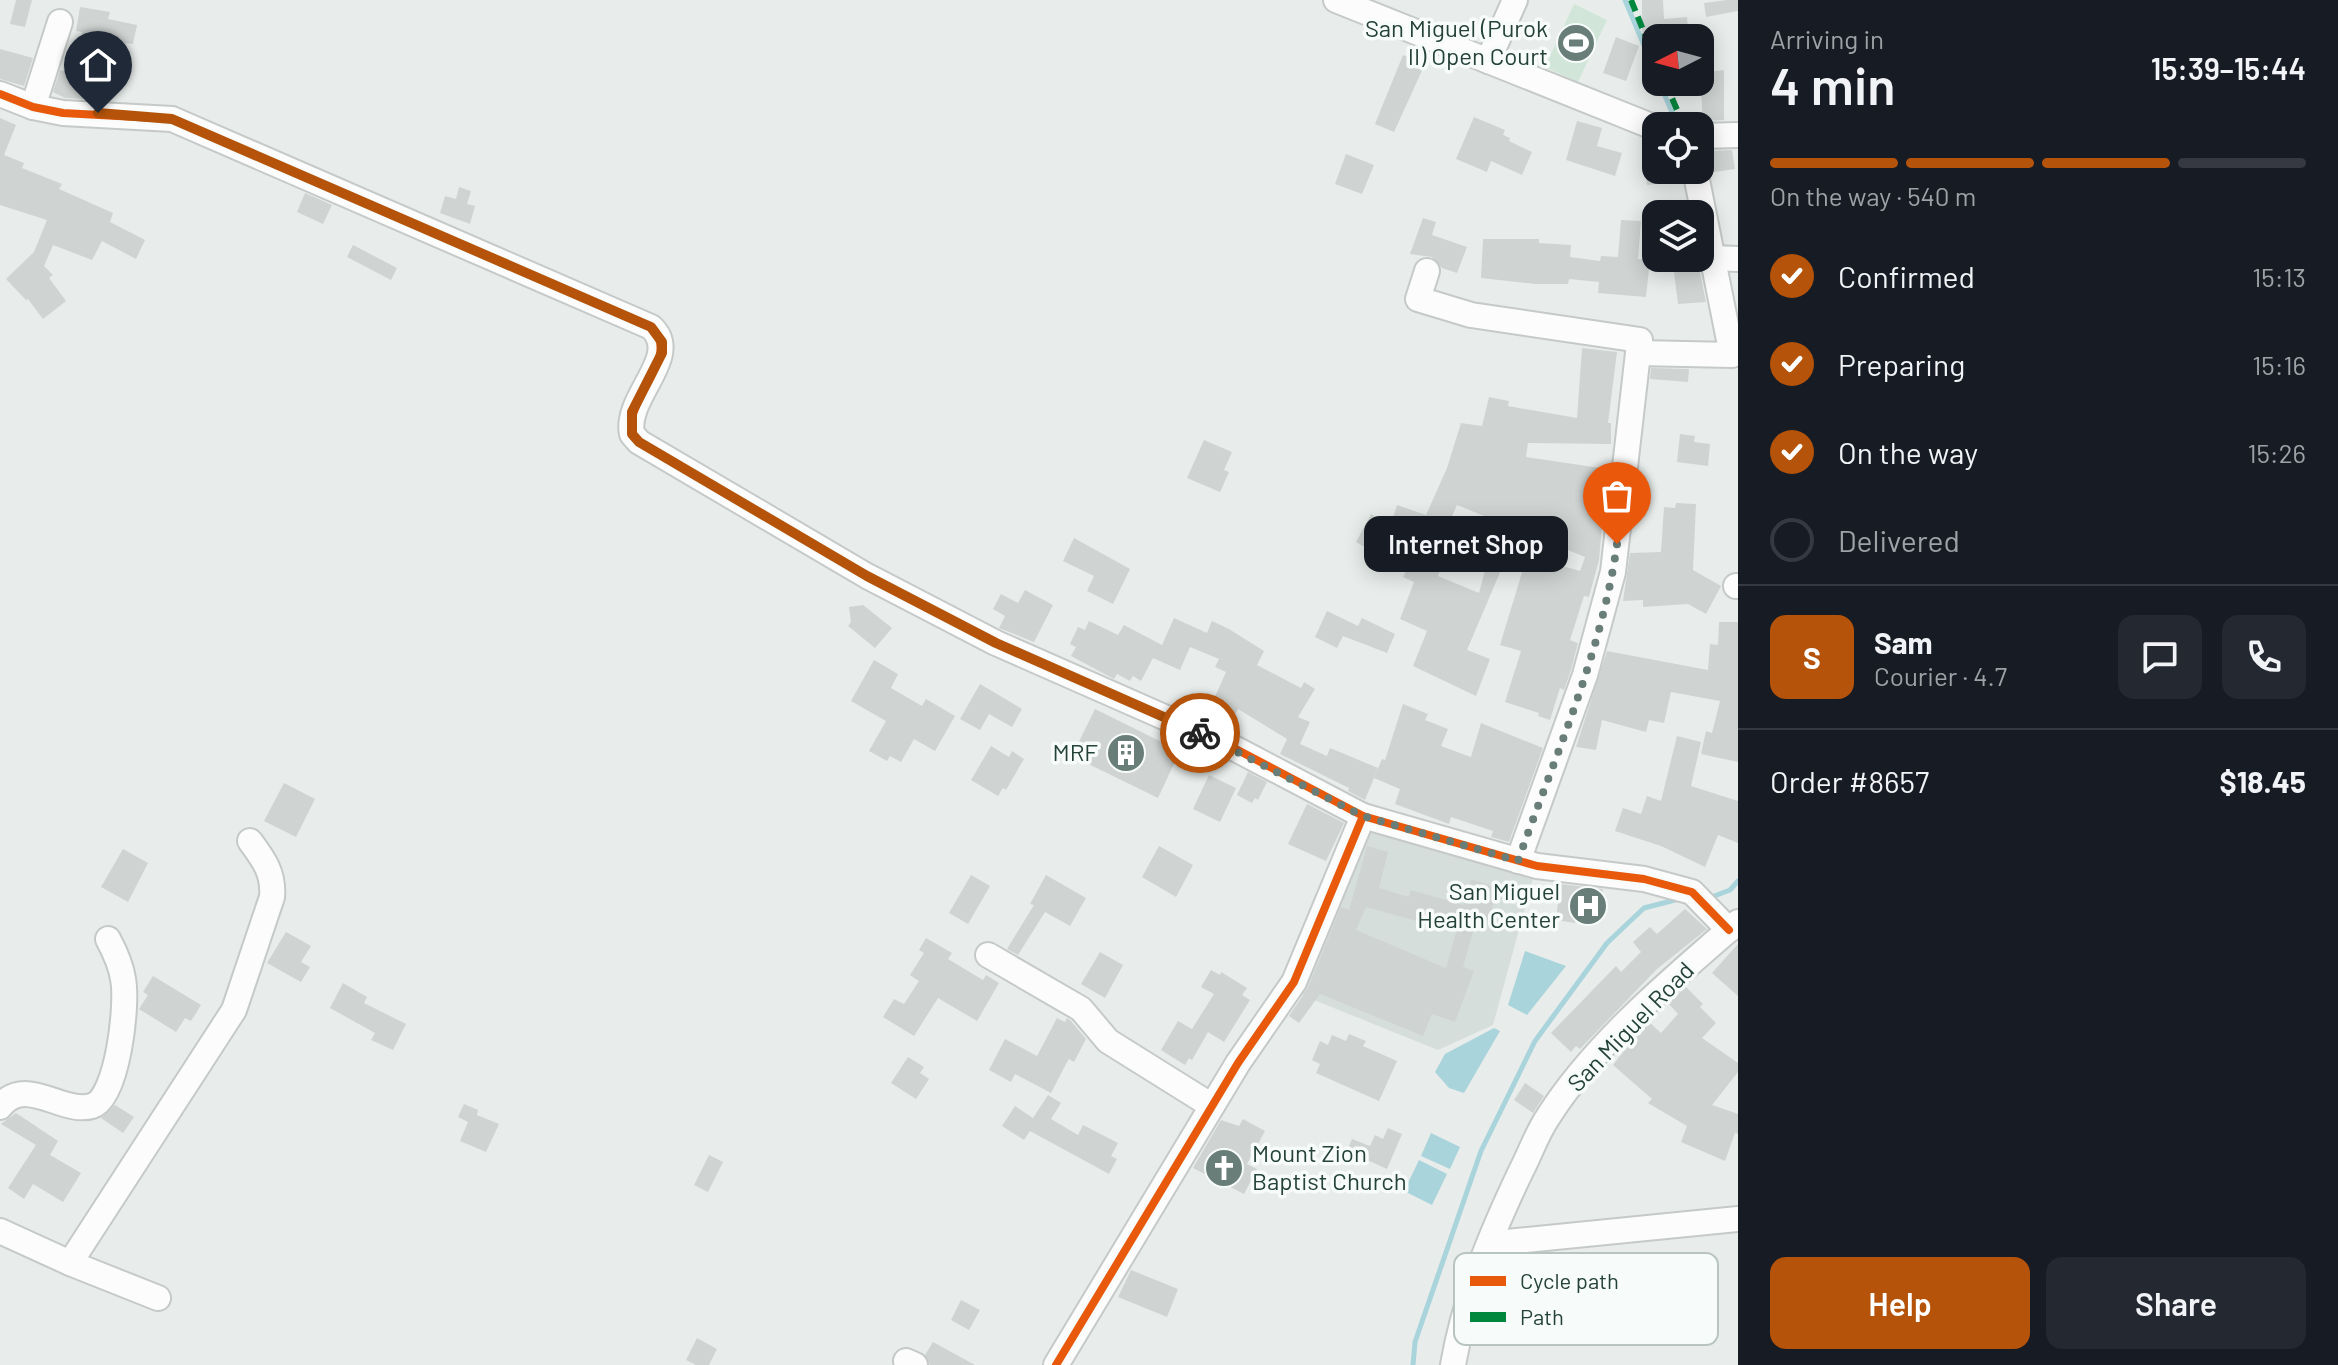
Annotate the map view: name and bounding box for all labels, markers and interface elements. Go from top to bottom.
place label: San Miguel (Purok II) Open Court [1365,13,1548,70]
sports icon: San Miguel (Purok II) Open Court [1555,22,1597,64]
text: Arriving in [1770,23,1884,54]
north arrow [1642,24,1714,96]
map controls [1642,24,1714,272]
pin [64,31,132,113]
icon: home [76,43,120,87]
text: 15:39–15:44 [2151,50,2306,86]
text: 4 min [1770,53,1895,115]
button: locate [1642,112,1714,184]
text: On the way · 540 m [1770,180,1976,211]
button: layers [1642,200,1714,272]
icon: check [1770,254,1814,298]
text: Confirmed [1838,258,1975,294]
text: 15:13 [2252,261,2306,292]
icon: check [1770,342,1814,386]
text: Preparing [1838,346,1965,382]
text: 15:16 [2252,349,2306,380]
icon: check [1770,430,1814,474]
text: On the way [1838,434,1978,470]
text: 15:26 [2247,437,2306,468]
pin [1583,462,1651,544]
icon: bag [1595,474,1639,518]
callout: Internet Shop [1365,516,1569,572]
text: Delivered [1838,522,1960,558]
text: Internet Shop [1388,528,1544,559]
button: chat [2118,615,2202,699]
button: phone [2222,615,2306,699]
text: Sam [1874,624,1933,660]
text: S [1803,639,1821,675]
text: Courier · 4.7 [1874,660,2007,691]
courier [1160,693,1240,773]
icon: bike [1178,711,1222,755]
building icon: MRF [1105,732,1147,774]
place label: MRF [1053,737,1098,766]
text: Order #8657 [1770,763,1929,799]
text: $18.45 [2220,763,2306,799]
place label: San Miguel Health Center [1417,876,1560,933]
hospital icon: San Miguel Health Center [1567,885,1609,927]
street label: San Miguel Road [1561,955,1699,1097]
place label: Mount Zion Baptist Church [1252,1138,1407,1195]
church icon: Mount Zion Baptist Church [1203,1147,1245,1189]
legend [1454,1253,1718,1345]
button: Help [1770,1257,2030,1349]
button: Share [2046,1257,2306,1349]
text: Cycle path [1520,1267,1619,1293]
text: Path [1520,1303,1564,1329]

